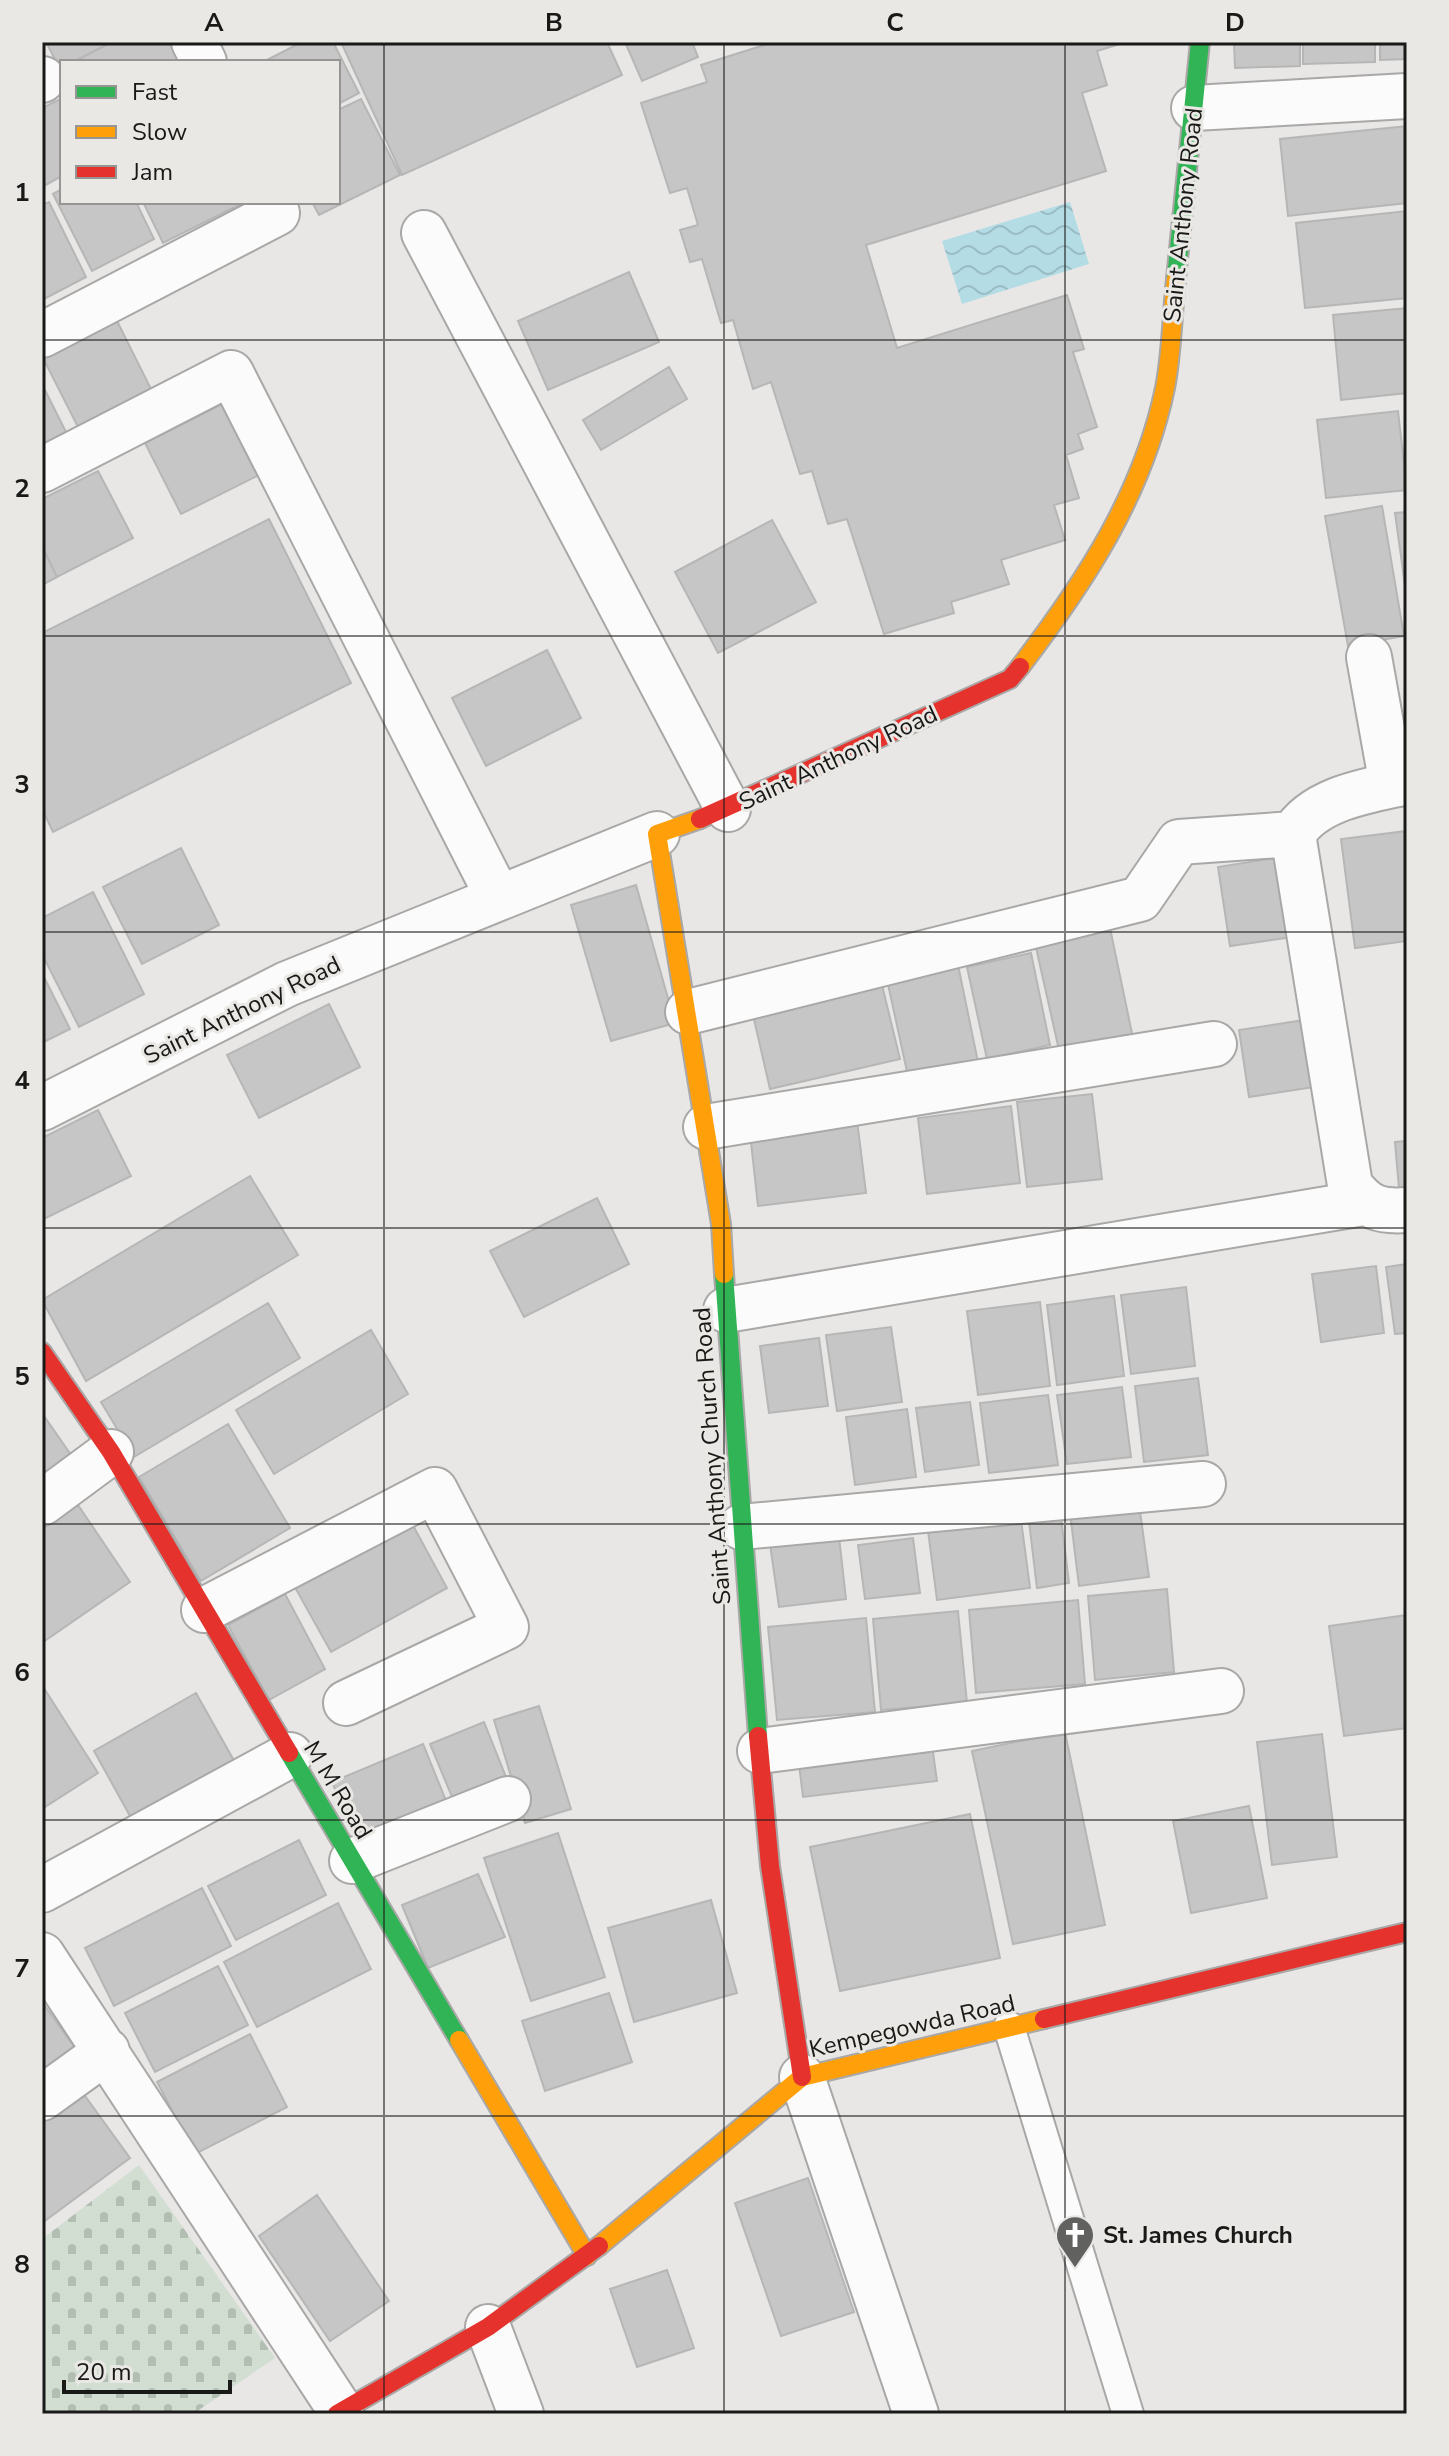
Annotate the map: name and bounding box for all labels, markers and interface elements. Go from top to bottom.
text: A [204,5,224,40]
text: B [545,5,563,40]
text: C [886,5,904,40]
text: D [1225,5,1245,40]
legend [60,60,340,204]
text: Fast [132,76,178,108]
street label: Saint Anthony Road [1156,106,1210,324]
text: Slow [132,116,187,148]
text: Jam [131,156,173,188]
text: 1 [14,175,30,210]
text: 2 [14,471,30,506]
street label: Saint Anthony Road [734,698,942,818]
text: 3 [14,767,30,802]
street label: Saint Anthony Road [138,948,346,1072]
text: 4 [14,1063,30,1098]
street label: Saint Anthony Church Road [686,1306,738,1606]
text: 5 [14,1359,30,1394]
text: 6 [14,1655,30,1690]
street label: M M Road [296,1735,380,1845]
text: 7 [14,1951,30,1986]
street label: Kempegowda Road [806,1987,1018,2065]
church icon: St. James Church [1054,2214,1096,2269]
place label: St. James Church [1103,2219,1293,2251]
text: 8 [14,2247,30,2282]
scale bar [64,2344,230,2394]
text: 20 m [76,2356,132,2388]

